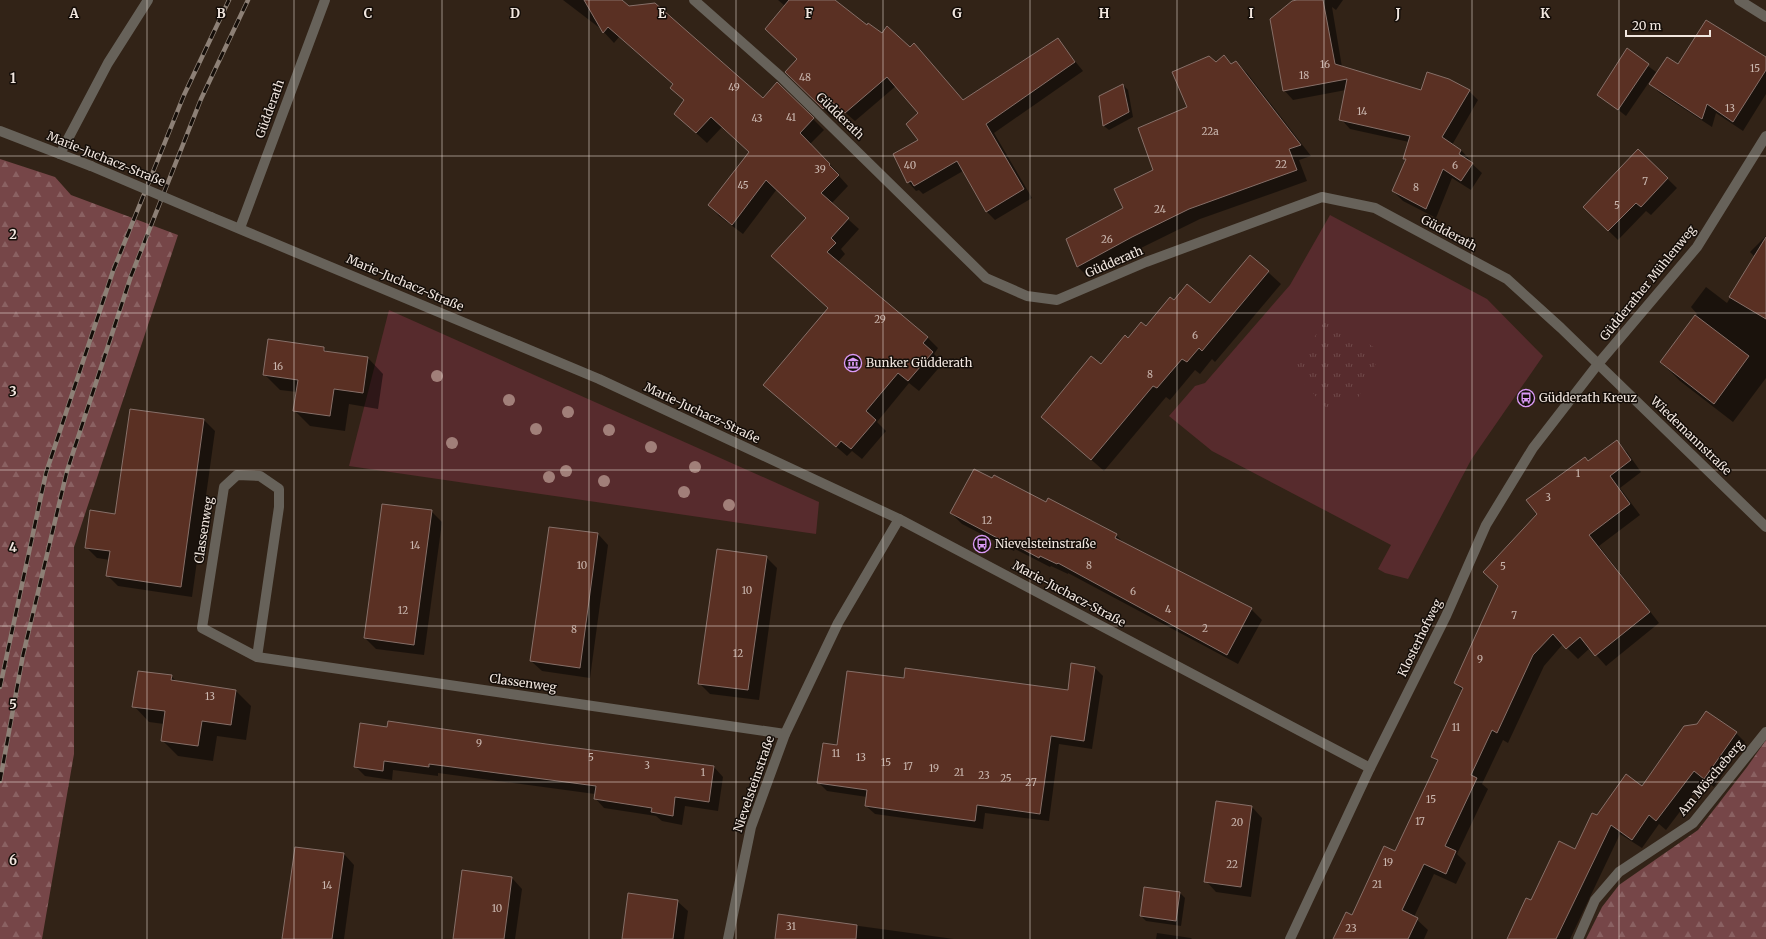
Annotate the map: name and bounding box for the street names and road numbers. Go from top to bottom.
street label: Güdderath [252,77,287,140]
street label: Güdderath [813,89,868,142]
street label: Marie-Juchacz-Straße [45,128,167,189]
street label: Güdderath [1419,212,1480,254]
street label: Güdderather Mühlenweg [1596,221,1699,343]
street label: Güdderath [1083,243,1145,280]
street label: Marie-Juchacz-Straße [344,251,466,314]
street label: Marie-Juchacz-Straße [642,379,763,446]
street label: Wiedemannstraße [1647,393,1735,478]
street label: Classenweg [191,495,216,564]
street label: Marie-Juchacz-Straße [1010,557,1128,630]
street label: Klosterhofweg [1394,596,1445,679]
street label: Classenweg [489,670,558,695]
street label: Nievelsteinstraße [730,734,777,834]
street label: Am Möscheberg [1674,736,1747,819]

